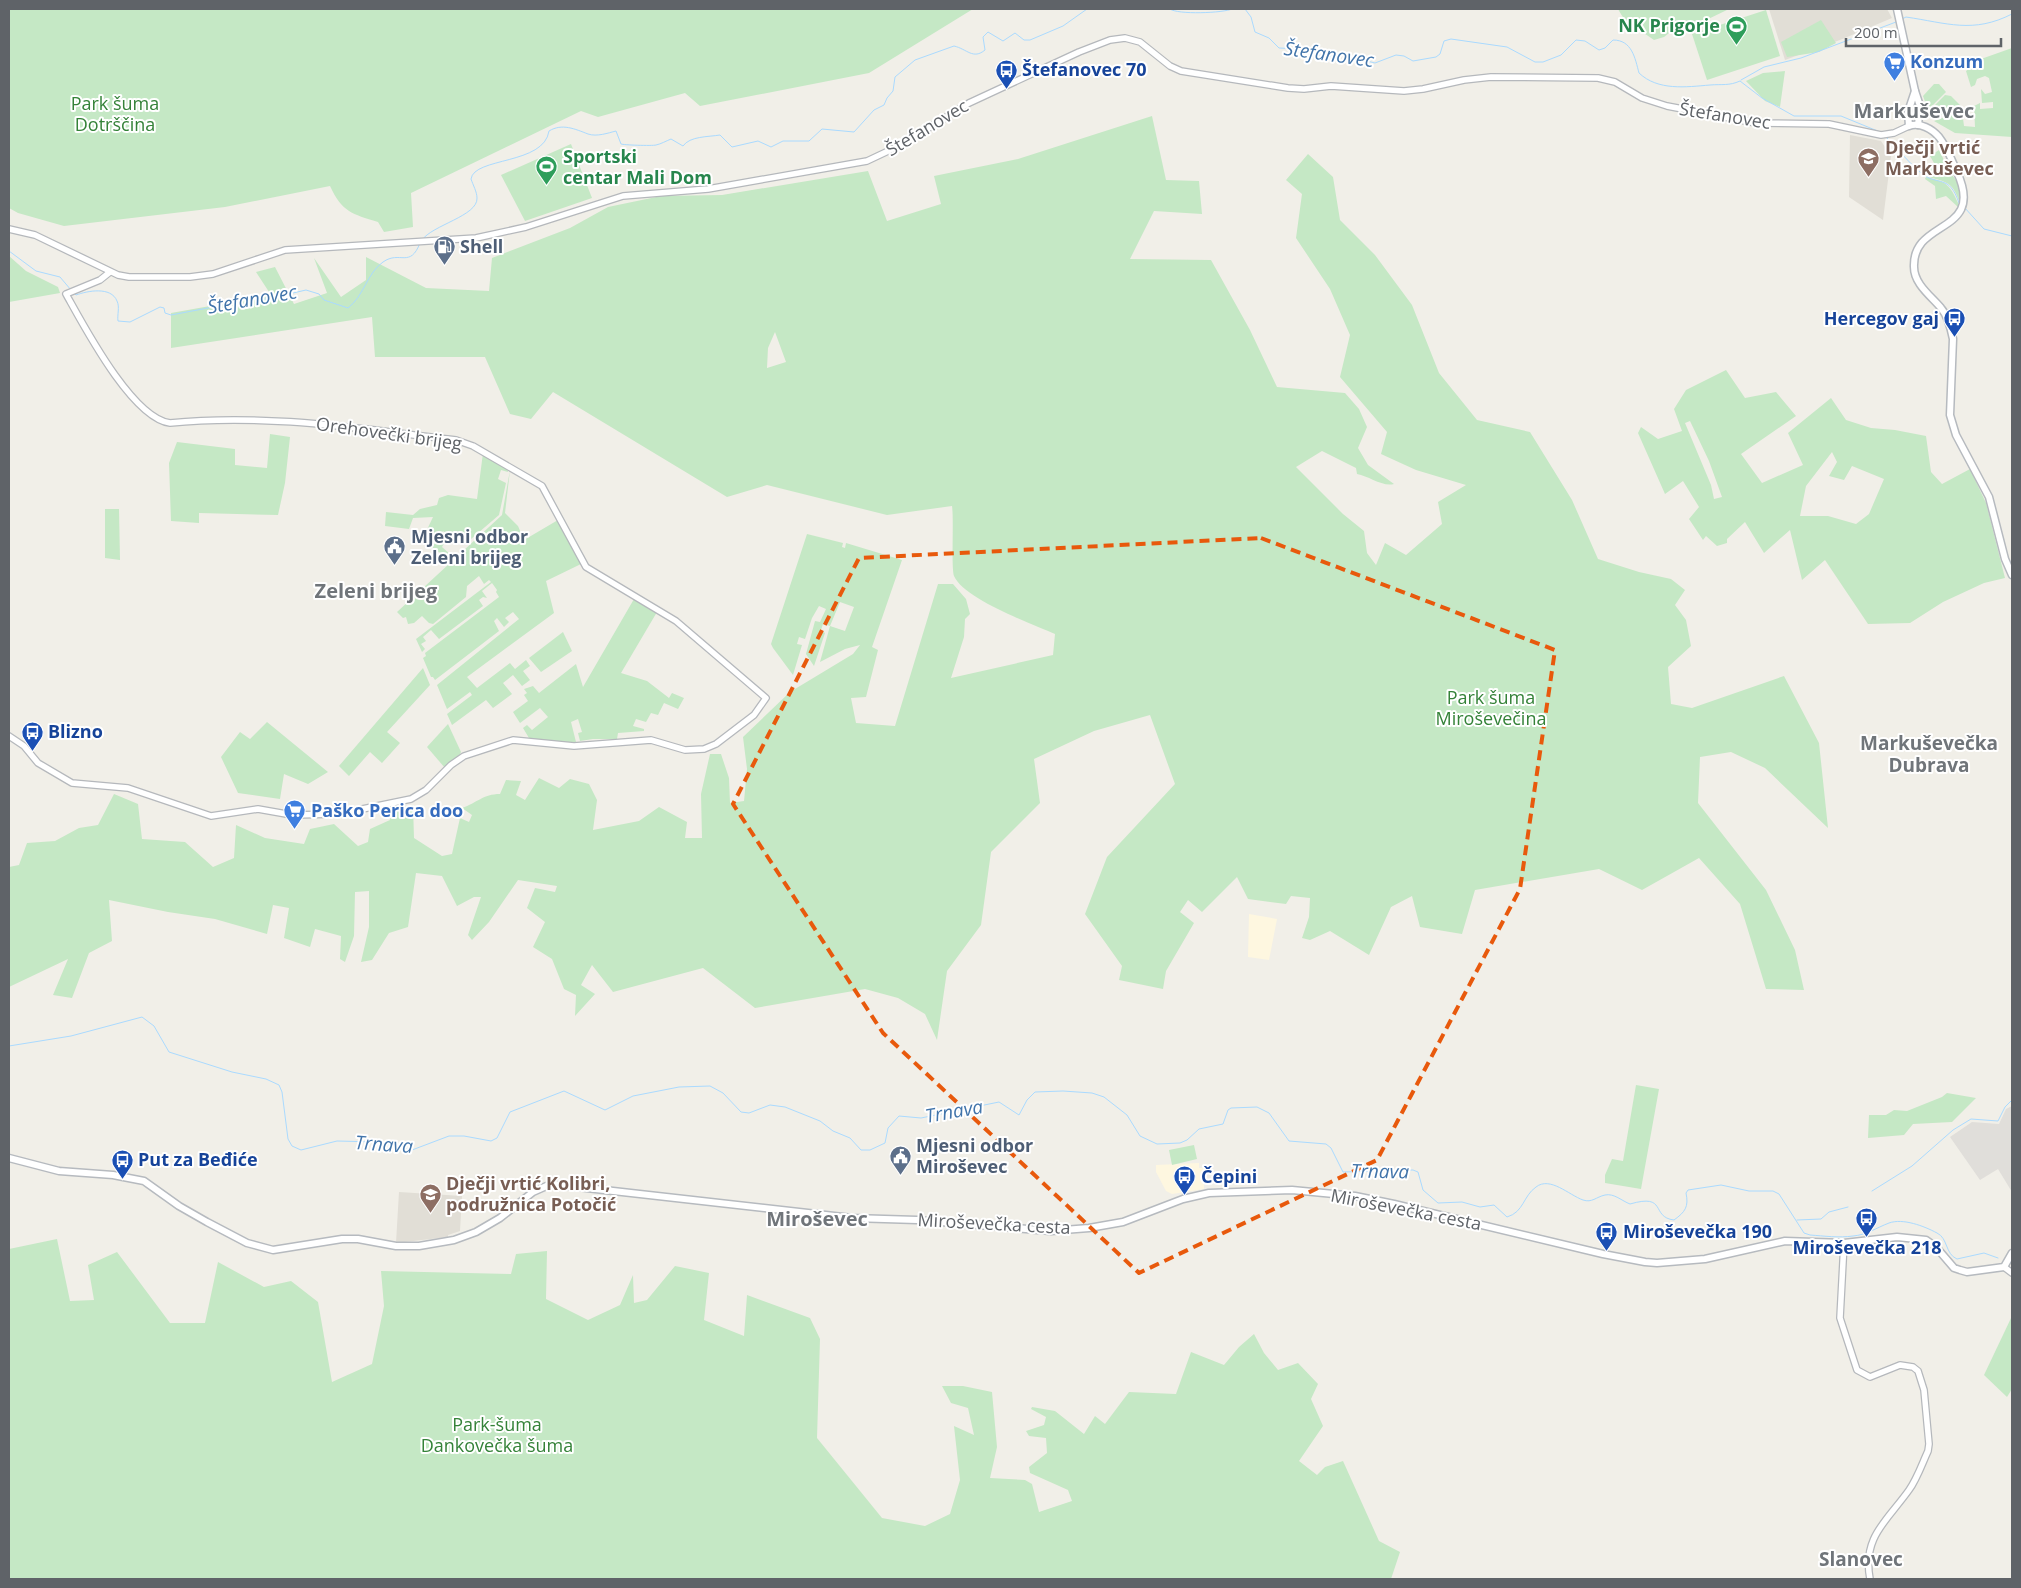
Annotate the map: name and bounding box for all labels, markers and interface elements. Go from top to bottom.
place label: NK Prigorje [1618,13,1720,37]
sports icon: NK Prigorje [1724,14,1748,45]
scale bar [1846,15,2001,47]
text: 200 m [1854,22,1898,42]
water label: Štefanovec [1282,35,1376,73]
place label: Konzum [1910,49,1983,73]
supermarket icon: Konzum [1882,50,1906,81]
place label: Štefanovec 70 [1022,57,1147,81]
bus stop icon: Štefanovec 70 [994,58,1018,89]
park label: Park šuma Dotrščina [71,91,159,136]
street label: Štefanovec [881,93,972,161]
street label: Štefanovec [1678,96,1773,134]
district label: Markuševec [1854,97,1974,124]
place label: Dječji vrtić Markuševec [1885,135,1994,180]
place label: Sportski centar Mali Dom [563,144,712,189]
school or university icon: Dječji vrtić Markuševec [1857,146,1881,177]
sports icon: Sportski centar Mali Dom [535,155,559,186]
place label: Shell [460,234,503,258]
fuel station icon: Shell [432,235,456,266]
water label: Štefanovec [205,278,299,320]
place label: Hercegov gaj [1824,306,1939,330]
bus stop icon: Hercegov gaj [1943,307,1967,338]
street label: Orehovečki brijeg [315,411,464,455]
place label: Mjesni odbor Zeleni brijeg [411,524,528,569]
public building icon: Mjesni odbor Zeleni brijeg [383,535,407,566]
district label: Zeleni brijeg [315,577,438,604]
park label: Park šuma Miroševečina [1436,685,1546,730]
place label: Blizno [48,719,103,743]
bus stop icon: Blizno [20,720,44,751]
district label: Markuševečka Dubrava [1860,730,1998,778]
place label: Paško Perica doo [311,798,463,822]
supermarket icon: Paško Perica doo [283,799,307,830]
water label: Trnava [923,1093,985,1129]
water label: Trnava [354,1129,414,1159]
place label: Mjesni odbor Miroševec [916,1133,1033,1178]
public building icon: Mjesni odbor Miroševec [888,1144,912,1175]
place label: Put za Beđiće [138,1147,258,1171]
bus stop icon: Put za Beđiće [110,1148,134,1179]
water label: Trnava [1351,1157,1410,1185]
place label: Čepini [1201,1164,1257,1188]
bus stop icon: Čepini [1173,1165,1197,1196]
place label: Dječji vrtić Kolibri, podružnica Potočić [446,1171,616,1216]
school or university icon: Dječji vrtić Kolibri, podružnica Potočić [418,1182,442,1213]
street label: Miroševečka cesta [1329,1183,1484,1235]
district label: Miroševec [766,1205,868,1232]
bus stop icon: Miroševečka 218 [1855,1206,1879,1237]
street label: Miroševečka cesta [917,1207,1071,1239]
place label: Miroševečka 190 [1623,1219,1772,1243]
bus stop icon: Miroševečka 190 [1595,1220,1619,1251]
place label: Miroševečka 218 [1792,1235,1942,1259]
park label: Park-šuma Dankovečka šuma [421,1412,573,1457]
district label: Slanovec [1819,1546,1903,1572]

